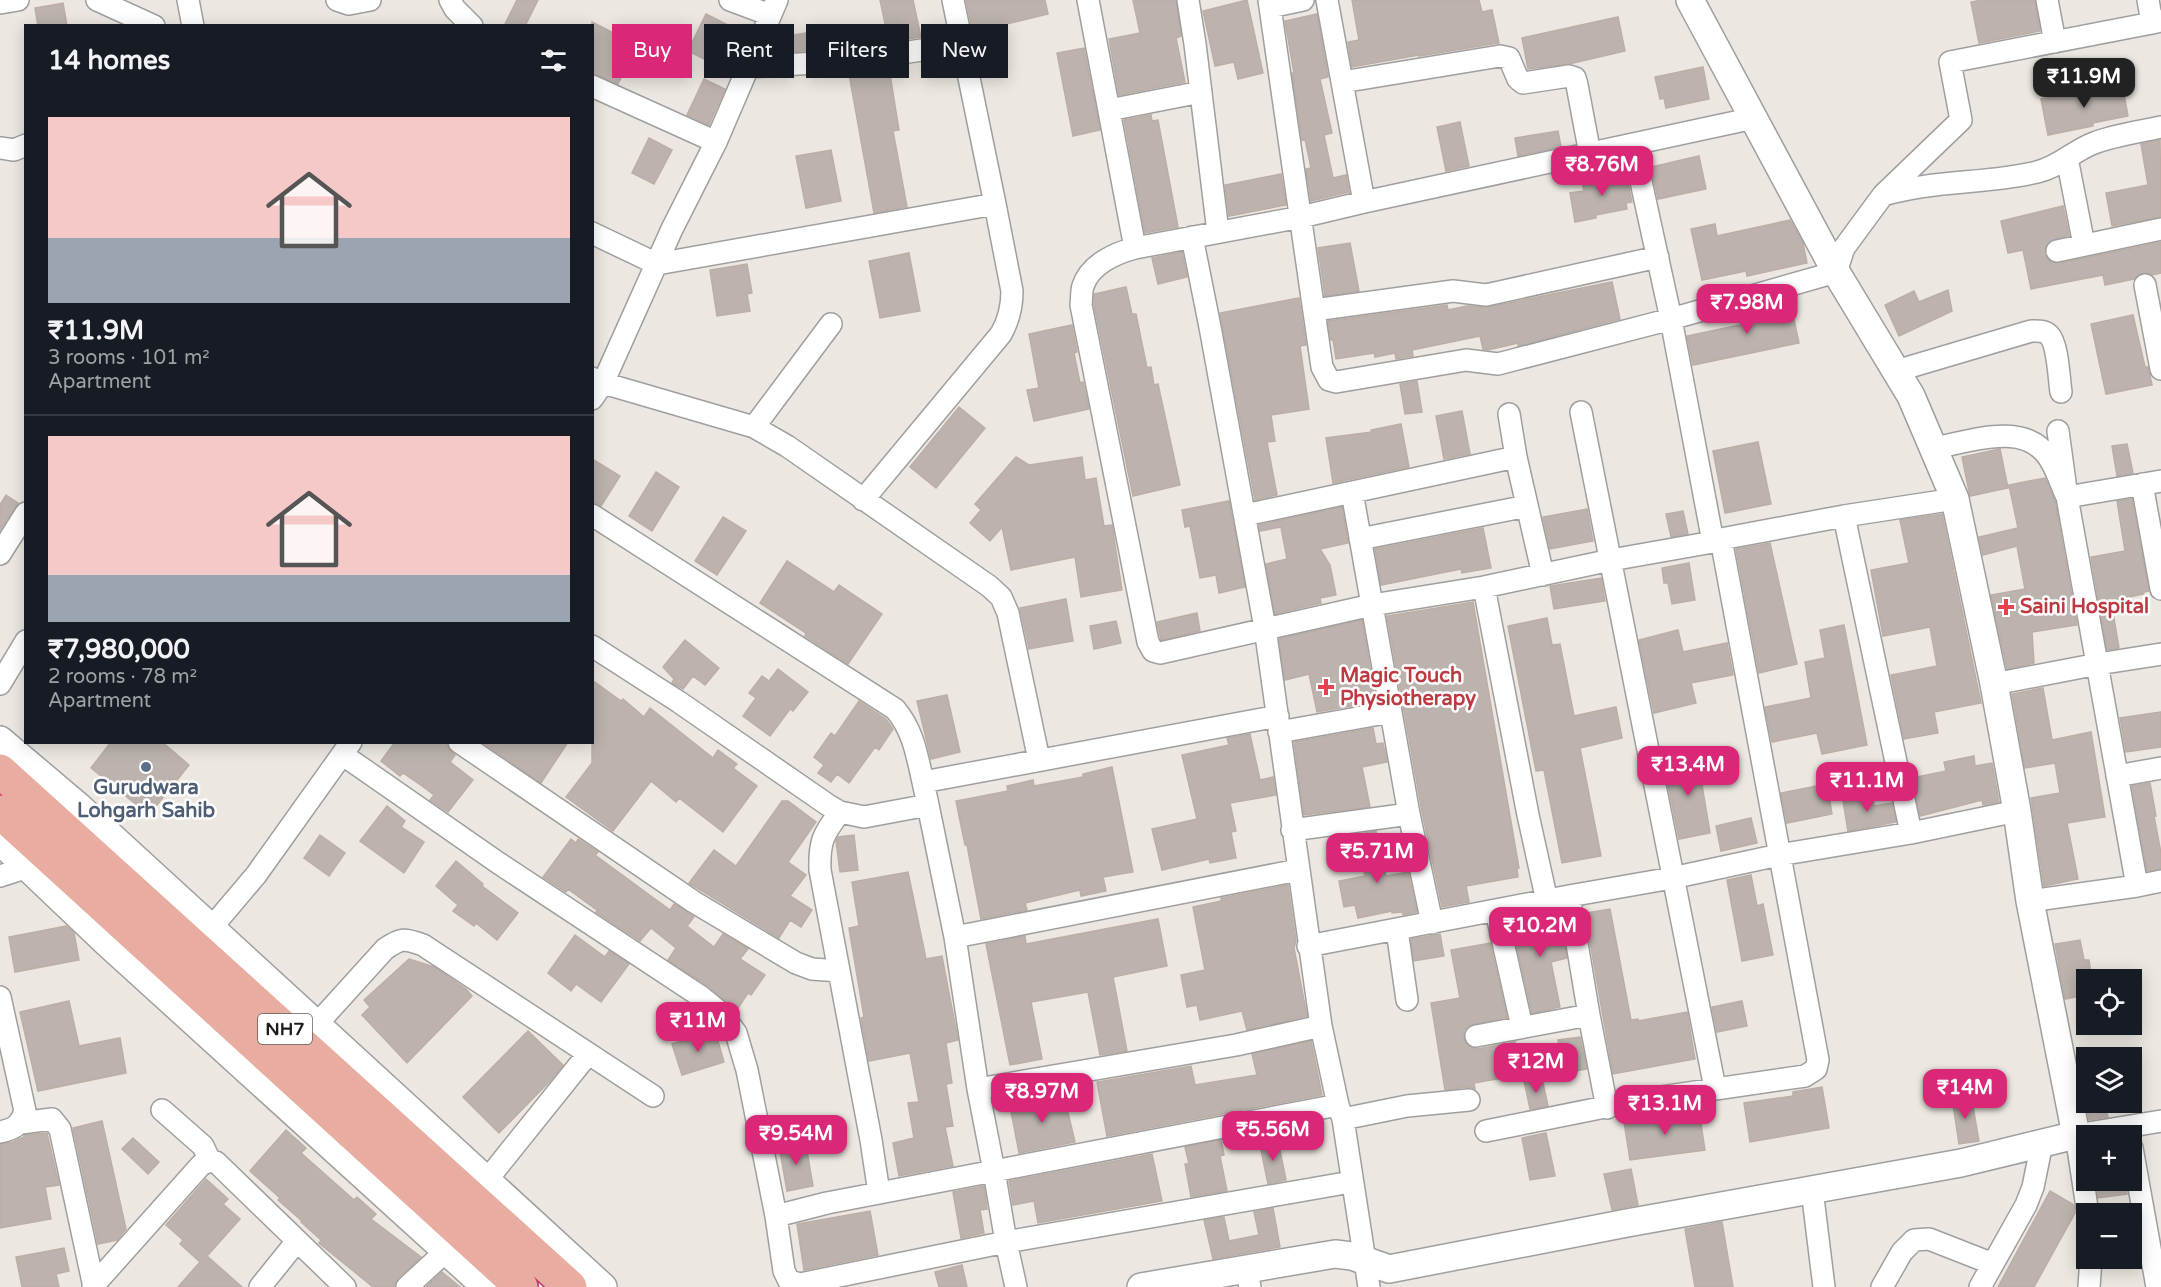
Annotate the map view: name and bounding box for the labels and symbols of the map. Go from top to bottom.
pin: ₹11.9M [2035,58,2133,109]
pin: ₹8.76M [1553,146,1651,197]
pin: ₹7.98M [1698,284,1796,335]
place label: Saini Hospital [2020,595,2149,619]
marker: Saini Hospital [1997,598,2015,616]
place label: Magic Touch Physiotherapy [1340,664,1476,711]
marker: Magic Touch Physiotherapy [1317,678,1335,696]
pin: ₹13.4M [1639,746,1737,797]
marker: Gurudwara Lohgarh Sahib [139,760,153,774]
pin: ₹11.1M [1818,762,1916,813]
place label: Gurudwara Lohgarh Sahib [77,776,215,823]
pin: ₹5.71M [1328,833,1426,884]
pin: ₹10.2M [1491,907,1589,958]
pin: ₹11M [662,1002,734,1053]
road number: NH7 [258,1014,312,1044]
pin: ₹12M [1500,1043,1572,1094]
pin: ₹14M [1929,1069,2001,1120]
pin: ₹8.97M [993,1073,1091,1124]
pin: ₹13.1M [1616,1085,1714,1136]
pin: ₹5.56M [1224,1111,1322,1162]
pin: ₹9.54M [747,1115,845,1166]

